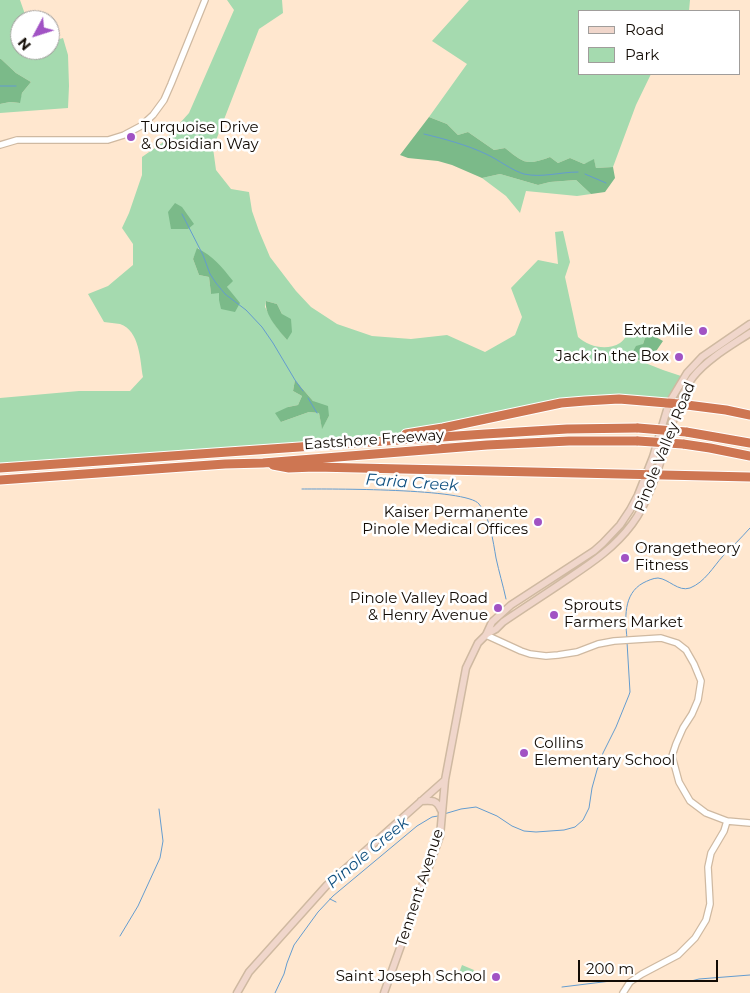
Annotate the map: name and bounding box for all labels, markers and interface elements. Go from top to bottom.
north arrow [10,10,60,60]
legend [578,10,740,75]
text: Road [625,20,664,39]
text: N [14,34,35,54]
text: Park [625,45,659,64]
place label: Turquoise Drive & Obsidian Way [141,119,259,154]
marker: Turquoise Drive & Obsidian Way [125,131,137,143]
place label: ExtraMile [623,322,693,340]
marker: ExtraMile [697,325,709,337]
place label: Jack in the Box [556,348,669,366]
marker: Jack in the Box [673,351,685,363]
street label: Pinole Valley Road [631,380,699,514]
street label: Eastshore Freeway [303,426,445,454]
water label: Faria Creek [365,470,459,496]
place label: Kaiser Permanente Pinole Medical Offices [362,504,528,539]
marker: Kaiser Permanente Pinole Medical Offices [532,516,544,528]
place label: Orangetheory Fitness [635,540,740,575]
marker: Orangetheory Fitness [619,552,631,564]
place label: Pinole Valley Road & Henry Avenue [350,590,488,625]
place label: Sprouts Farmers Market [564,597,683,632]
marker: Pinole Valley Road & Henry Avenue [492,602,504,614]
marker: Sprouts Farmers Market [548,609,560,621]
place label: Collins Elementary School [534,735,675,770]
marker: Collins Elementary School [518,747,530,759]
water label: Pinole Creek [323,813,413,893]
street label: Tennent Avenue [392,827,448,949]
scale bar [580,950,720,982]
text: 200 m [586,959,634,978]
place label: Saint Joseph School [336,968,486,986]
marker: Saint Joseph School [490,971,502,983]

